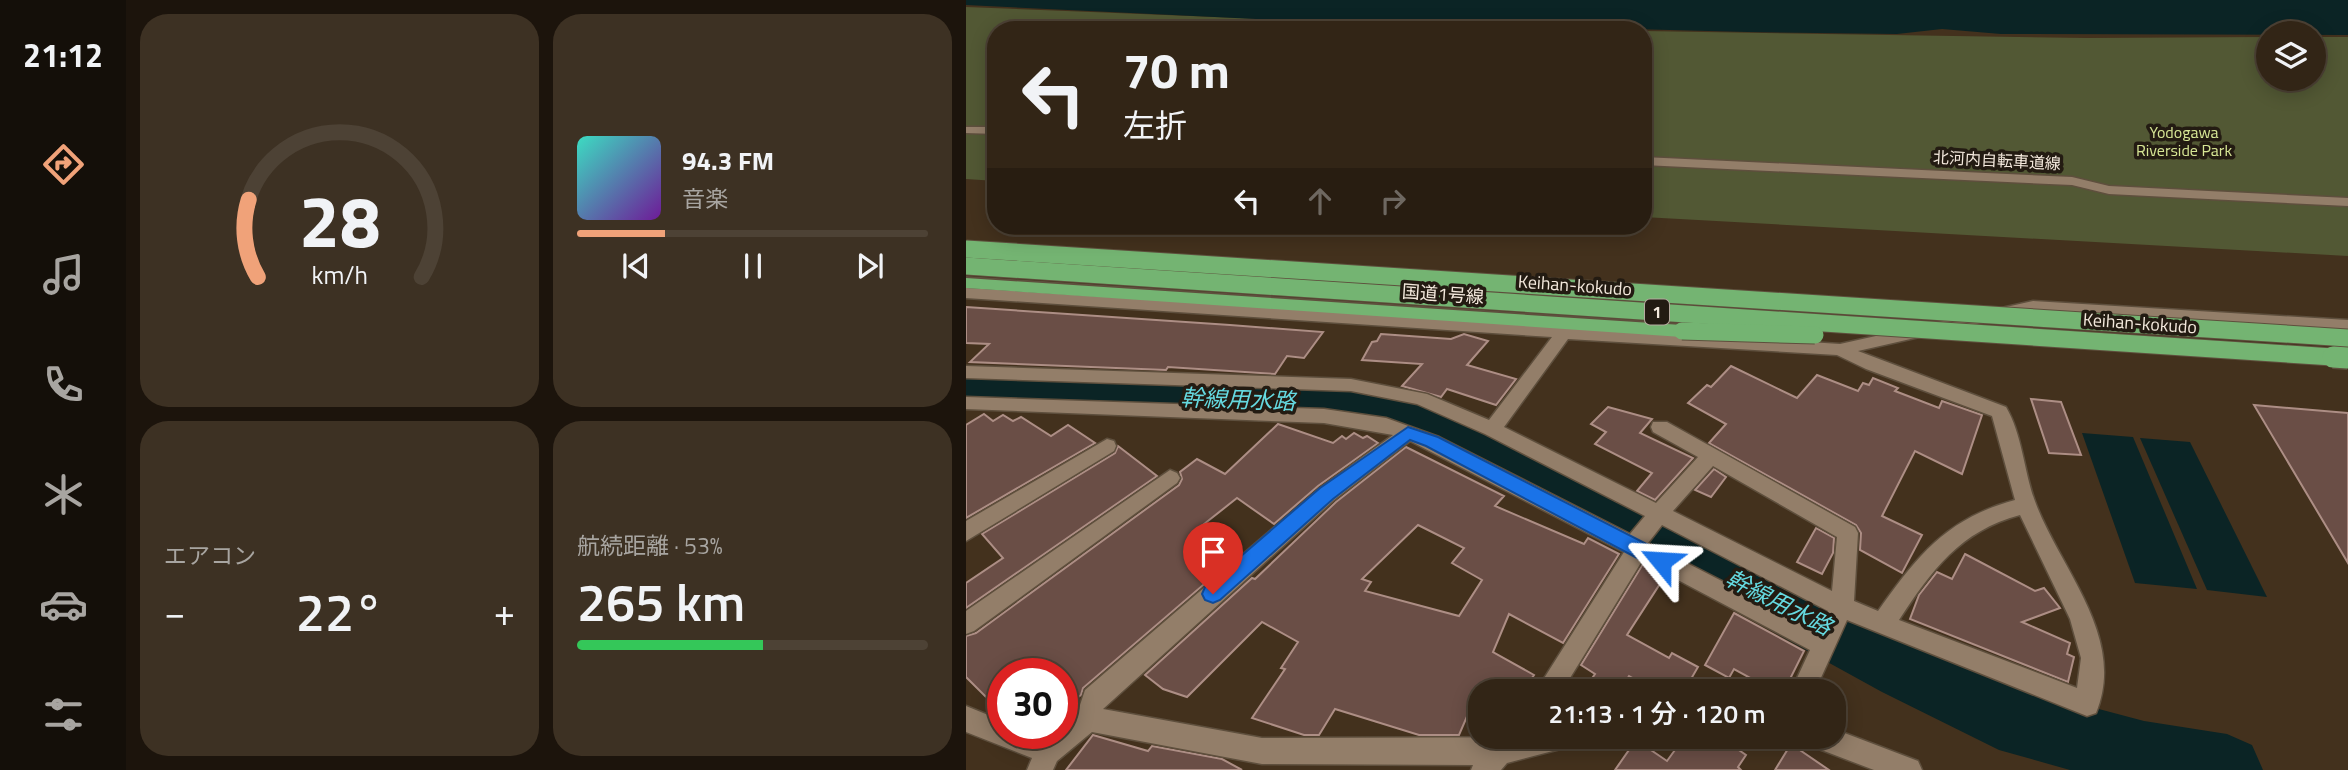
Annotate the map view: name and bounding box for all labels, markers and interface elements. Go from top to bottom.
map controls [2256,21,2326,91]
button: layers [2256,21,2326,91]
text: 21:12 [23,31,103,79]
text: 70 m [1123,32,1230,107]
icon: left [1008,49,1099,140]
text: 左折 [1123,101,1187,149]
park label: Yodogawa Riverside Park [2136,120,2232,162]
icon: directions [39,140,88,189]
text: 94.3 FM [682,141,774,180]
street label: 北河内自転車道線 [1932,145,2062,175]
text: 28 [299,165,380,275]
text: 音楽 [682,181,728,216]
icon: left [1228,182,1266,220]
icon: ahead [1301,182,1339,220]
icon: right [1374,182,1412,220]
icon: previous [617,247,655,285]
icon: pause [734,247,772,285]
icon: next [851,247,889,285]
icon: music [39,250,88,299]
text: km/h [311,256,368,294]
street label: Keihan-kokudo [1517,268,1633,302]
street label: 国道1号線 [1401,278,1485,310]
road number: 1 [1645,300,1669,324]
street label: Keihan-kokudo [2082,306,2198,340]
icon: phone [39,360,88,409]
water label: 幹線用水路 [1180,380,1298,419]
icon: climate [39,470,88,519]
pin [1183,522,1243,594]
position arrow [1624,524,1698,598]
text: 航続距離 · 53% [577,528,723,563]
icon: arrive [1194,533,1232,571]
text: エアコン [164,538,256,573]
water label: 幹線用水路 [1720,560,1840,645]
text: 265 km [577,562,745,641]
text: 22° [296,572,383,651]
icon: car [39,580,88,629]
text: − [164,583,185,641]
text: + [494,583,515,641]
speed limit sign: 30 [987,658,1078,749]
icon: filters [39,690,88,739]
text: 21:13 · 1 分 · 120 m [1548,694,1766,733]

